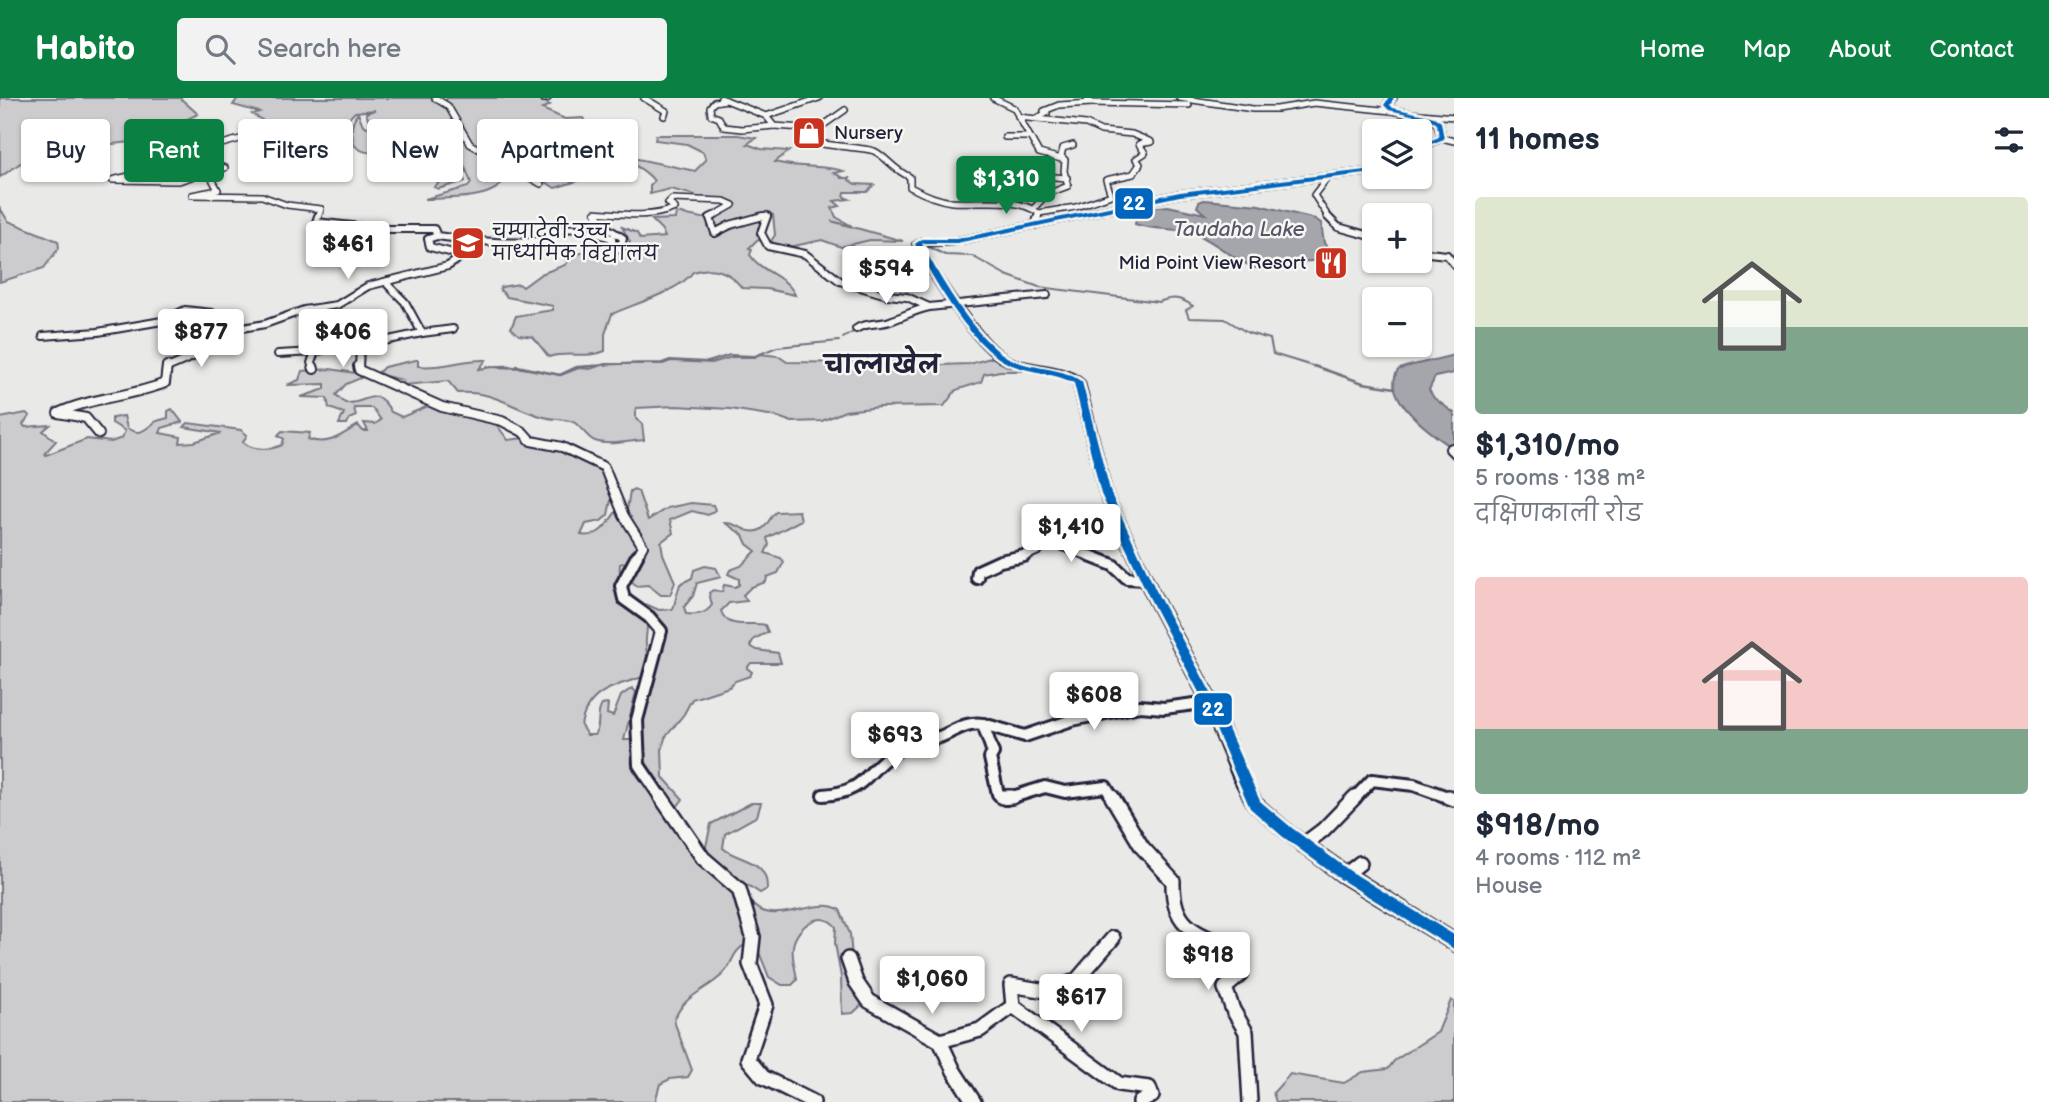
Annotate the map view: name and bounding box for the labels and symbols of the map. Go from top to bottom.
shop icon: Nursery [790,114,828,152]
place label: Nursery [834,122,903,145]
pin: $1,310 [949,156,1063,216]
line badge: 22 [1114,187,1154,220]
text: 22 [1123,193,1146,216]
place label: चम्पादेवी उच्च माध्यमिक विद्यालय [491,216,660,266]
water label: Taudaha Lake [1173,217,1305,242]
pin: $461 [307,222,389,281]
school or university icon: चम्पादेवी उच्च माध्यमिक विद्यालय [449,224,487,262]
restaurant icon: Mid Point View Resort [1312,244,1350,282]
pin: $594 [845,246,927,306]
place label: Mid Point View Resort [1118,252,1306,275]
pin: $877 [160,310,242,369]
pin: $406 [302,310,384,369]
district label: चाल्नाखेल [822,345,943,380]
pin: $1,410 [1014,504,1128,564]
pin: $608 [1053,672,1135,732]
line badge: 22 [1193,692,1233,726]
text: 22 [1202,699,1225,722]
pin: $693 [854,712,936,772]
pin: $918 [1167,932,1249,992]
pin: $1,060 [875,956,989,1016]
pin: $617 [1040,974,1122,1034]

